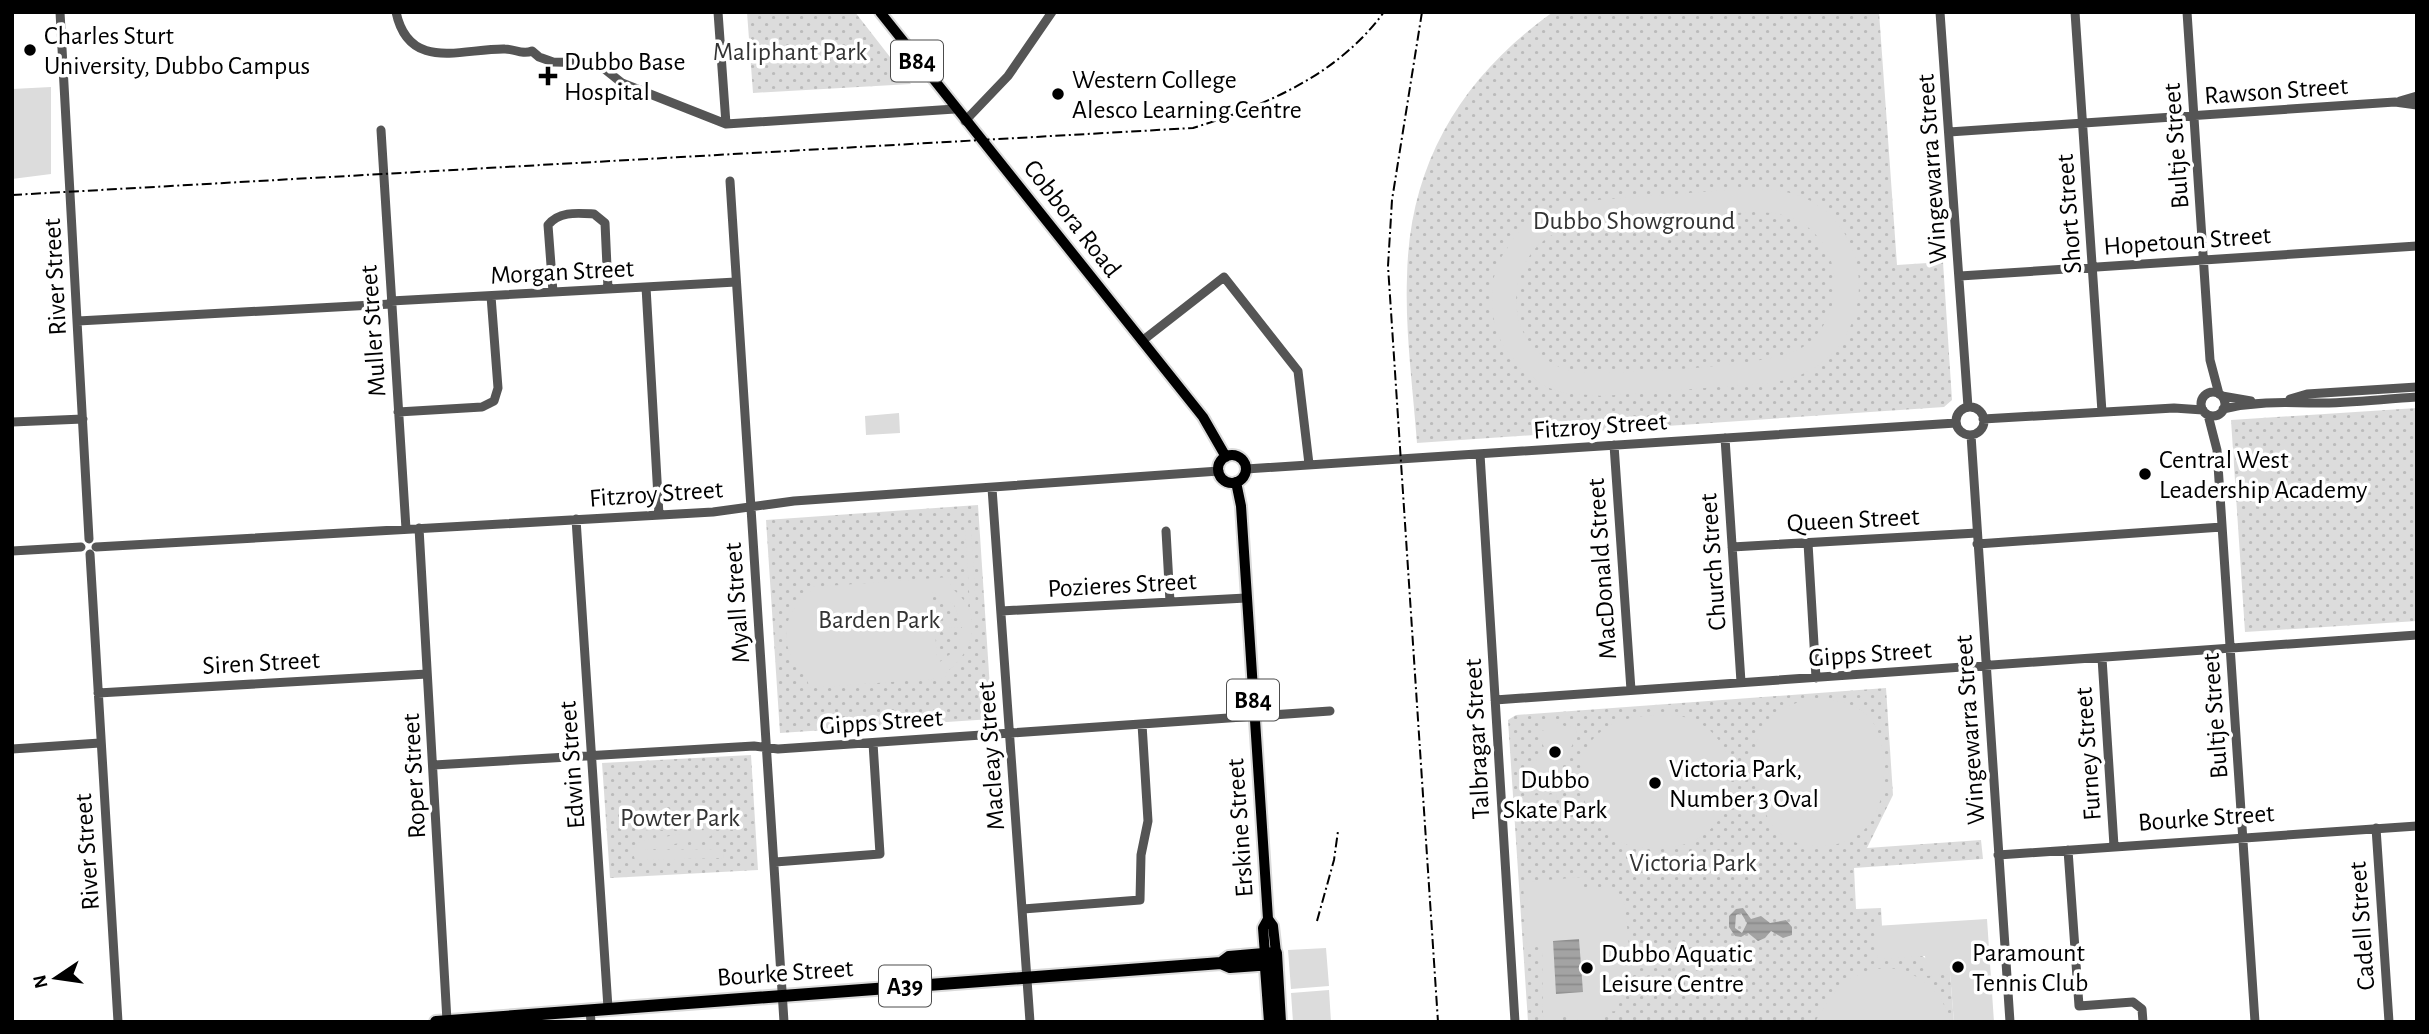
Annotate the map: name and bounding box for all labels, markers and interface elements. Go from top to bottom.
place label: Charles Sturt University, Dubbo Campus [44,23,310,79]
park label: Maliphant Park [713,39,867,65]
road number: B84 [891,40,943,82]
marker: Charles Sturt University, Dubbo Campus [22,42,38,58]
place label: Dubbo Base Hospital [564,49,685,105]
marker: Dubbo Base Hospital [538,66,558,86]
place label: Western College Alesco Learning Centre [1072,67,1302,123]
street label: Wingewarra Street [1912,73,1952,265]
street label: Rawson Street [2203,73,2349,109]
street label: Bultje Street [2159,82,2193,210]
marker: Western College Alesco Learning Centre [1050,86,1066,102]
street label: Short Street [2052,153,2086,275]
street label: Cobbora Road [1019,155,1126,282]
park label: Dubbo Showground [1533,208,1735,234]
street label: River Street [39,218,71,336]
street label: Hopetoun Street [2102,222,2272,260]
street label: Morgan Street [490,255,635,289]
street label: Muller Street [355,264,391,398]
street label: Fitzroy Street [1532,408,1668,444]
place label: Central West Leadership Academy [2159,447,2367,503]
marker: Central West Leadership Academy [2137,466,2153,482]
street label: Fitzroy Street [588,476,724,512]
street label: MacDonald Street [1583,477,1621,660]
street label: Church Street [1695,492,1731,631]
street label: Queen Street [1786,504,1920,536]
street label: Myall Street [720,542,754,664]
street label: Pozieres Street [1047,568,1197,602]
park label: Barden Park [818,607,940,633]
street label: Wingewarra Street [1950,634,1990,826]
street label: Gipps Street [1808,637,1933,671]
street label: Siren Street [202,647,321,679]
street label: Bultje Street [2198,652,2232,780]
street label: Talbragar Street [1460,658,1494,820]
road number: B84 [1227,680,1279,720]
street label: Macleay Street [973,681,1009,831]
street label: Furney Street [2070,686,2106,821]
street label: Edwin Street [555,700,589,830]
street label: Gipps Street [819,705,944,739]
street label: Roper Street [398,713,430,839]
marker: Dubbo Skate Park [1547,744,1563,760]
place label: Victoria Park, Number 3 Oval [1669,756,1819,812]
street label: Erskine Street [1222,758,1258,898]
place label: Dubbo Skate Park [1503,767,1607,823]
marker: Victoria Park, Number 3 Oval [1647,775,1663,791]
street label: River Street [70,793,104,911]
street label: Bourke Street [2137,800,2275,836]
park label: Powter Park [620,805,740,831]
park label: Victoria Park [1629,850,1757,876]
street label: Cadell Street [2345,861,2379,991]
place label: Paramount Tennis Club [1972,940,2088,996]
place label: Dubbo Aquatic Leisure Centre [1601,941,1753,997]
north arrow [21,943,91,1013]
street label: Bourke Street [716,955,854,991]
marker: Paramount Tennis Club [1950,959,1966,975]
marker: Dubbo Aquatic Leisure Centre [1579,960,1595,976]
road number: A39 [879,966,931,1006]
text: N [30,973,52,990]

